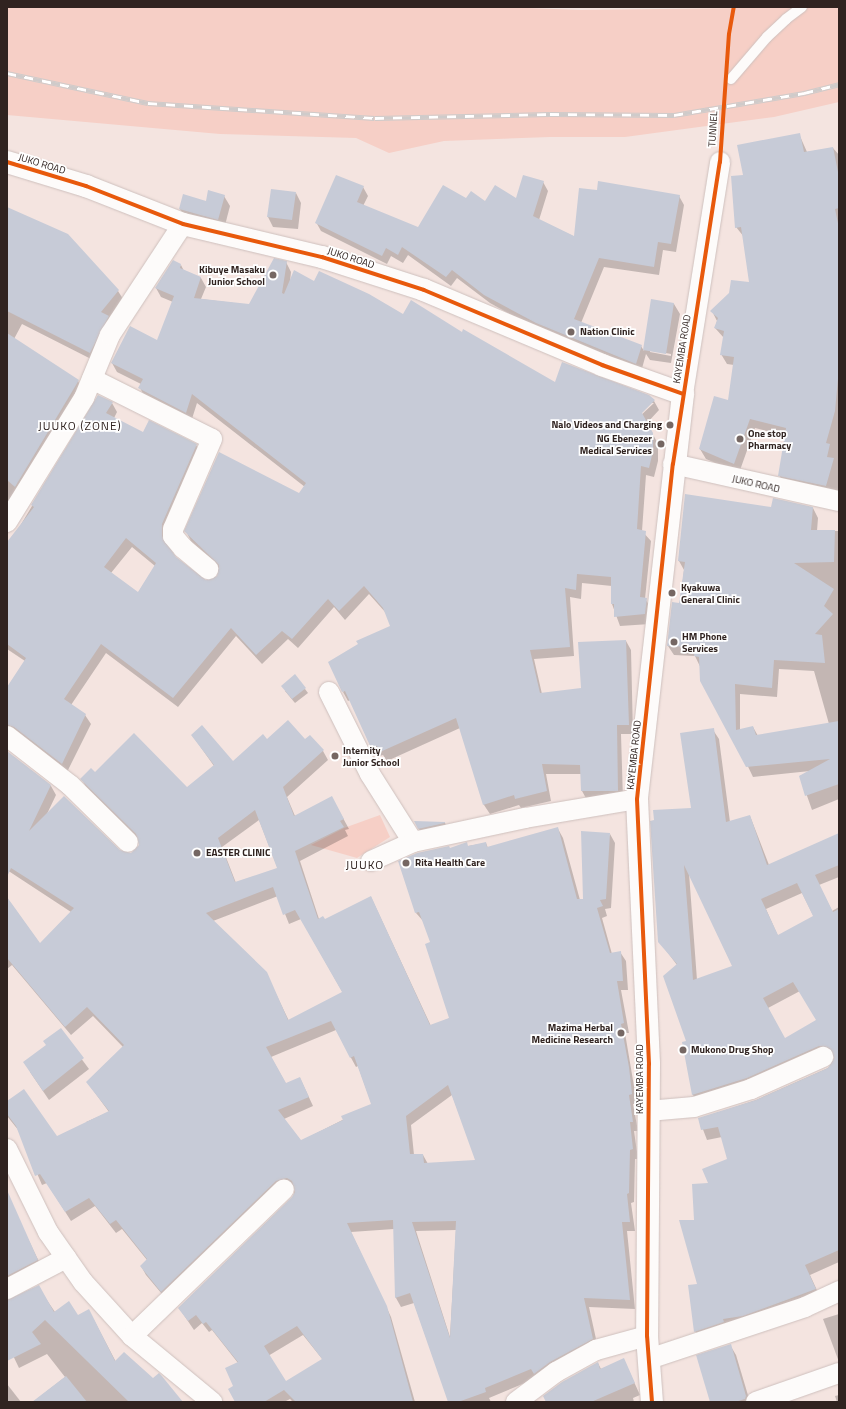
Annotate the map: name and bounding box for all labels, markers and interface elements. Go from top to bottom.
street label: TUNNEL [706,111,720,147]
street label: JUKO ROAD [17,151,67,177]
street label: JUKO ROAD [326,245,376,271]
place label: Kibuye Masaku Junior School [199,263,265,286]
marker: Kibuye Masaku Junior School [268,270,278,280]
street label: KAYEMBA ROAD [671,314,693,384]
marker: Nation Clinic [565,326,577,338]
place label: Nation Clinic [580,326,635,338]
district label: JUUKO (ZONE) [38,419,122,433]
place label: Nalo Videos and Charging [551,419,662,431]
marker: Nalo Videos and Charging [665,420,675,430]
place label: One stop Pharmacy [748,427,791,450]
place label: NG Ebenezer Medical Services [580,432,652,456]
marker: One stop Pharmacy [735,434,745,444]
marker: NG Ebenezer Medical Services [655,438,667,450]
street label: JUKO ROAD [731,473,781,495]
place label: Kyakuwa General Clinic [681,581,740,604]
marker: Kyakuwa General Clinic [666,587,678,599]
place label: HM Phone Services [682,630,727,654]
marker: HM Phone Services [669,637,679,647]
street label: KAYEMBA ROAD [624,720,644,790]
place label: Internity Junior School [343,744,400,768]
marker: Internity Junior School [330,751,340,761]
marker: EASTER CLINIC [191,847,203,859]
place label: EASTER CLINIC [206,847,270,859]
marker: Rita Health Care [400,857,412,869]
place label: Rita Health Care [415,857,485,869]
district label: JUUKO [346,858,384,872]
place label: Mazima Herbal Medicine Research [532,1021,613,1044]
marker: Mazima Herbal Medicine Research [616,1028,626,1038]
street label: KAYEMBA ROAD [634,1044,646,1114]
place label: Mukono Drug Shop [691,1044,773,1056]
marker: Mukono Drug Shop [678,1045,688,1055]

